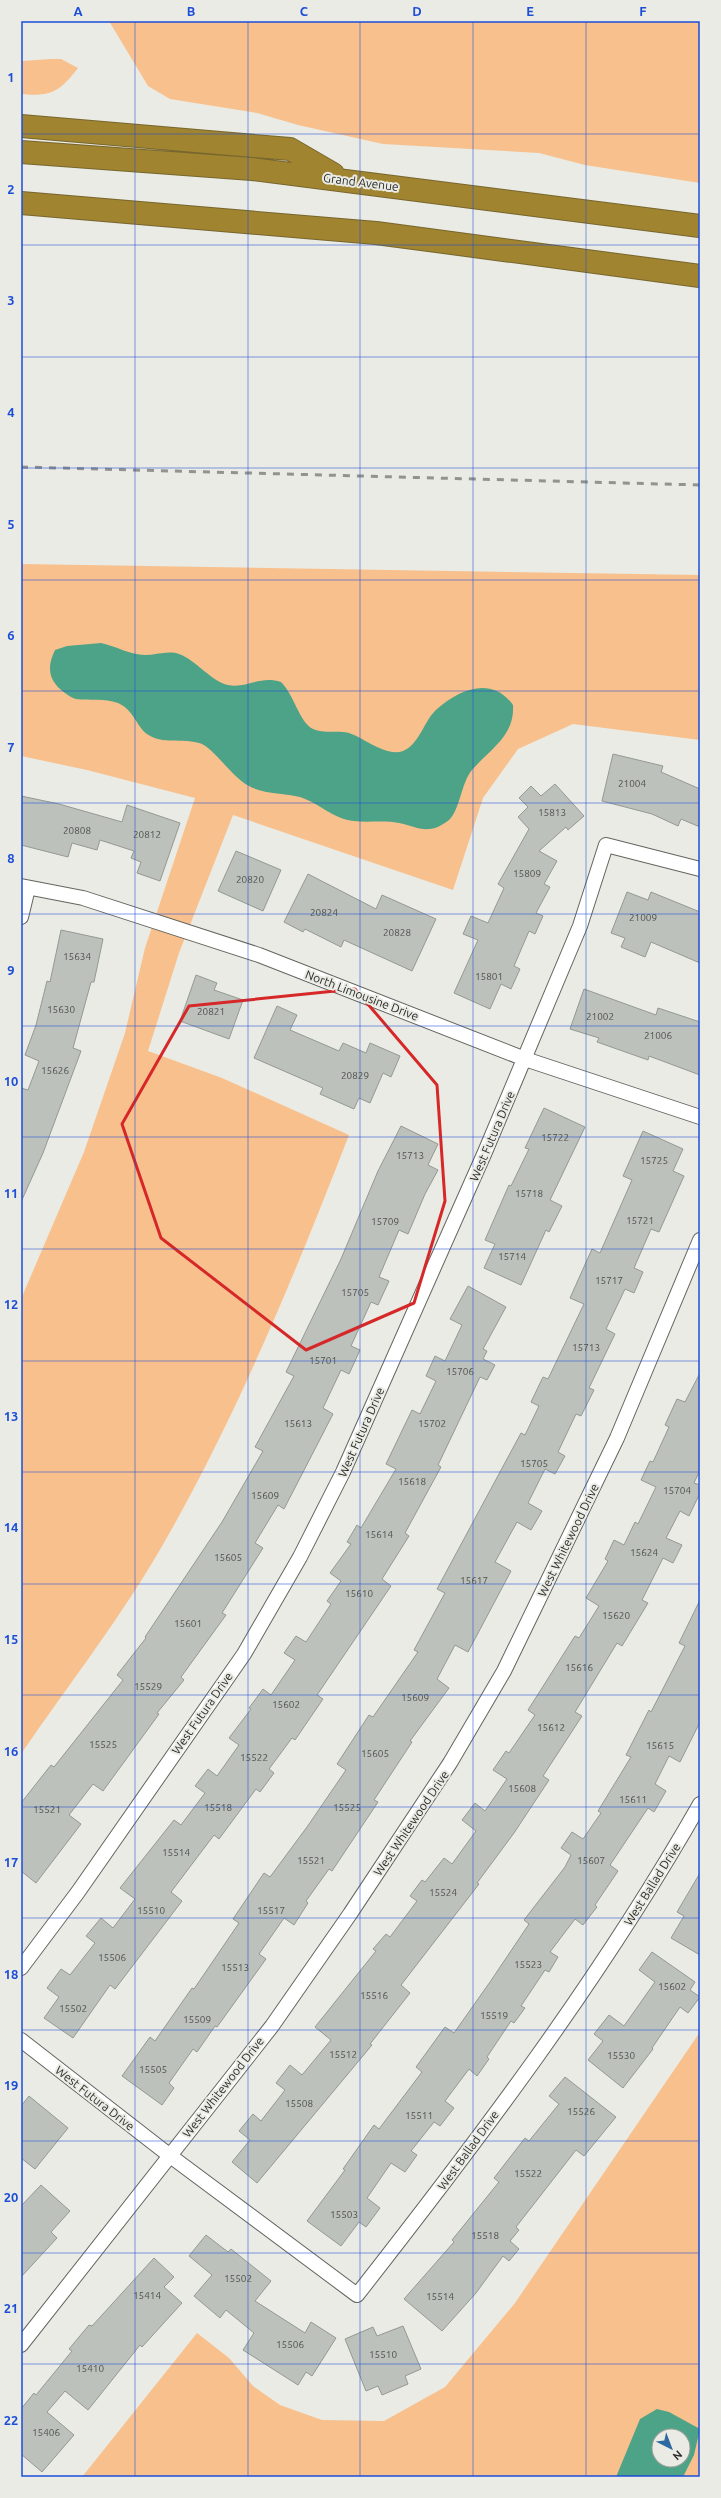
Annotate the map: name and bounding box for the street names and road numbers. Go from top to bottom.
street label: Grand Avenue [323,171,399,193]
street label: North Limousine Drive [303,967,421,1023]
street label: West Futura Drive [467,1089,517,1183]
street label: West Futura Drive [335,1385,387,1479]
street label: West Whitewood Drive [535,1481,601,1599]
street label: West Futura Drive [169,1670,235,1756]
street label: West Whitewood Drive [371,1768,451,1878]
street label: West Ballad Drive [621,1840,683,1928]
street label: West Whitewood Drive [180,2034,266,2140]
street label: West Futura Drive [53,2063,137,2133]
street label: West Ballad Drive [435,2108,501,2192]

